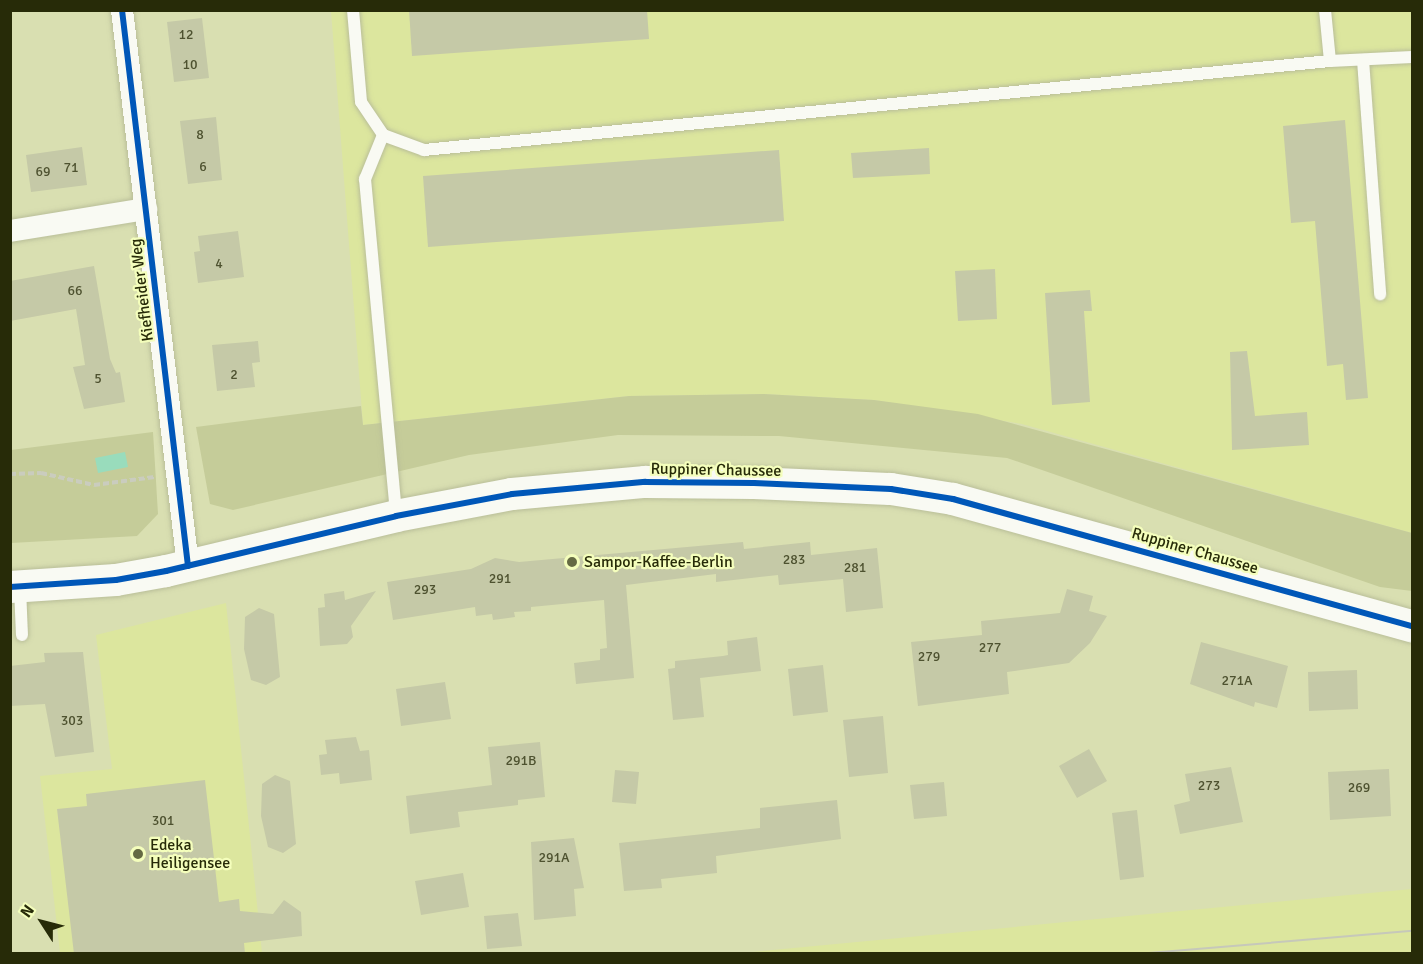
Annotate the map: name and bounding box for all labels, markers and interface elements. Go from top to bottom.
house number: 12 [178,27,194,43]
house number: 10 [182,57,198,73]
house number: 8 [196,127,204,143]
house number: 6 [199,159,207,175]
house number: 71 [63,160,79,176]
house number: 69 [35,164,51,180]
street label: Kiefheider Weg [126,237,158,343]
house number: 4 [215,256,223,272]
house number: 66 [67,283,83,299]
house number: 2 [230,367,238,383]
house number: 5 [94,371,102,387]
street label: Ruppiner Chaussee [650,459,782,481]
street label: Ruppiner Chaussee [1130,524,1260,578]
place label: Sampor-Kaffee-Berlin [584,552,733,572]
house number: 283 [783,552,805,568]
marker: Sampor-Kaffee-Berlin [565,555,579,569]
house number: 281 [844,560,866,576]
house number: 291 [489,571,511,587]
house number: 293 [414,582,436,598]
house number: 277 [979,640,1001,656]
house number: 279 [918,649,940,665]
house number: 271A [1221,673,1253,689]
house number: 303 [61,713,83,729]
house number: 291B [505,753,537,769]
house number: 273 [1198,778,1220,794]
house number: 269 [1348,780,1370,796]
house number: 301 [152,813,174,829]
place label: Edeka Heiligensee [150,835,230,873]
marker: Edeka Heiligensee [131,847,145,861]
house number: 291A [538,850,570,866]
north arrow [12,892,72,952]
text: N [16,901,39,922]

